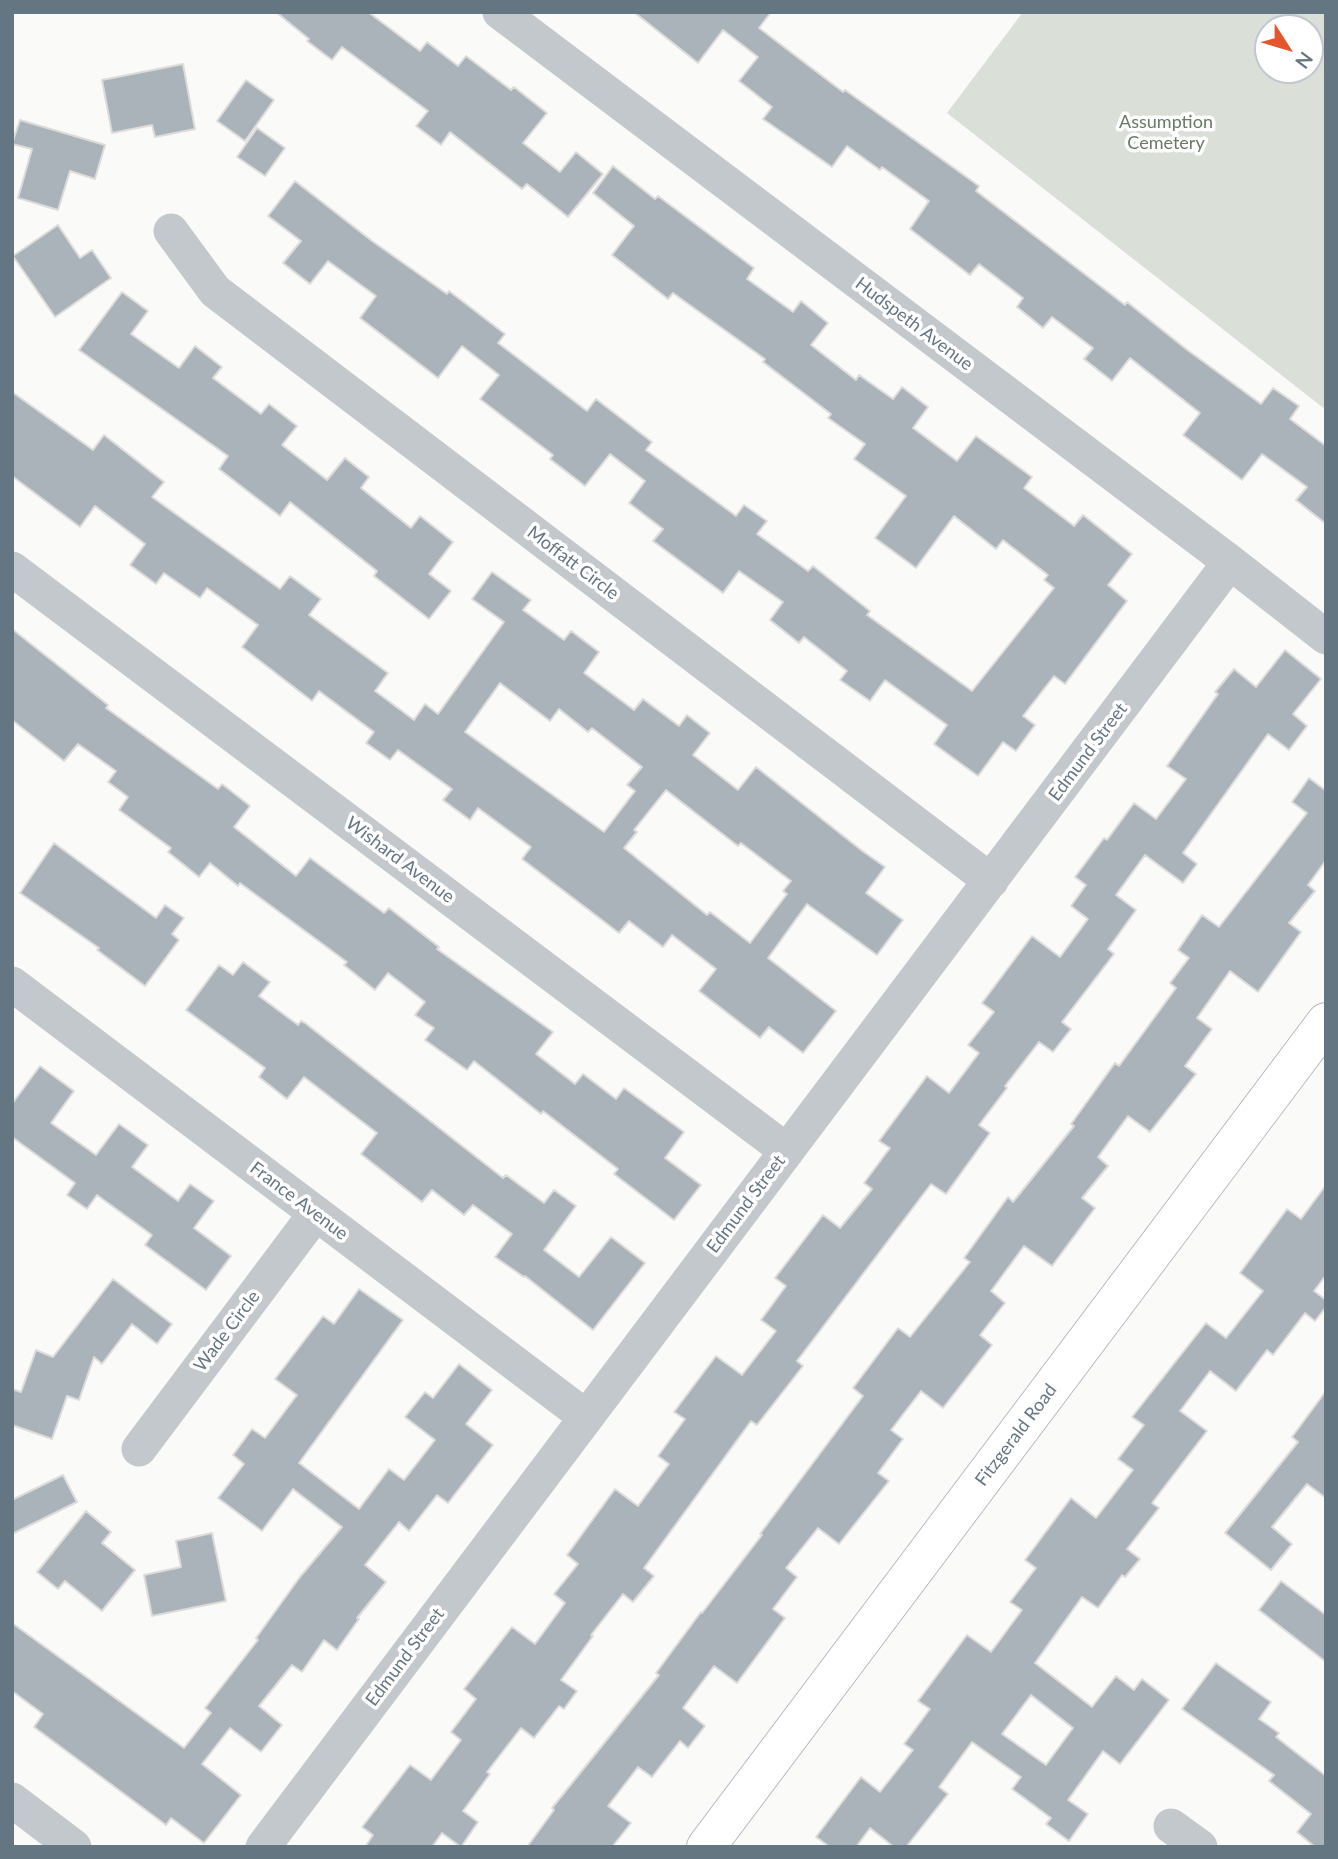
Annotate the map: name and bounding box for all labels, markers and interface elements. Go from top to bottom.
north arrow [1254,14,1324,84]
text: N [1291,48,1318,73]
park label: Assumption Cemetery [1119,111,1213,154]
street label: Hudspeth Avenue [851,273,977,375]
street label: Moffatt Circle [523,522,623,604]
street label: Edmund Street [1044,699,1132,805]
street label: Wishard Avenue [342,812,458,908]
street label: Edmund Street [702,1151,790,1257]
street label: France Avenue [246,1157,352,1245]
street label: Wade Circle [190,1286,264,1376]
street label: Fitzgerald Road [971,1380,1061,1490]
street label: Edmund Street [361,1604,449,1710]

